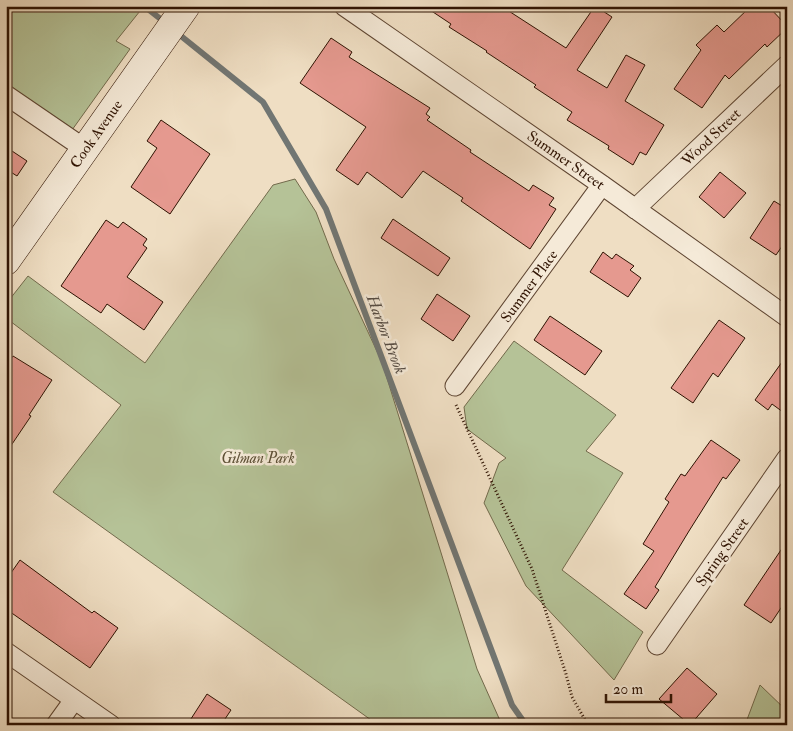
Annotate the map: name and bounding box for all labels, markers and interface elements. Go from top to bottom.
street label: Cook Avenue [66,96,127,172]
street label: Wood Street [677,104,745,171]
street label: Summer Street [523,127,608,194]
street label: Summer Place [497,246,562,326]
water label: Harbor Brook [361,291,410,377]
park label: Gilman Park [221,449,295,468]
street label: Spring Street [692,514,754,591]
scale bar [606,671,670,703]
text: 20 m [613,680,643,699]

